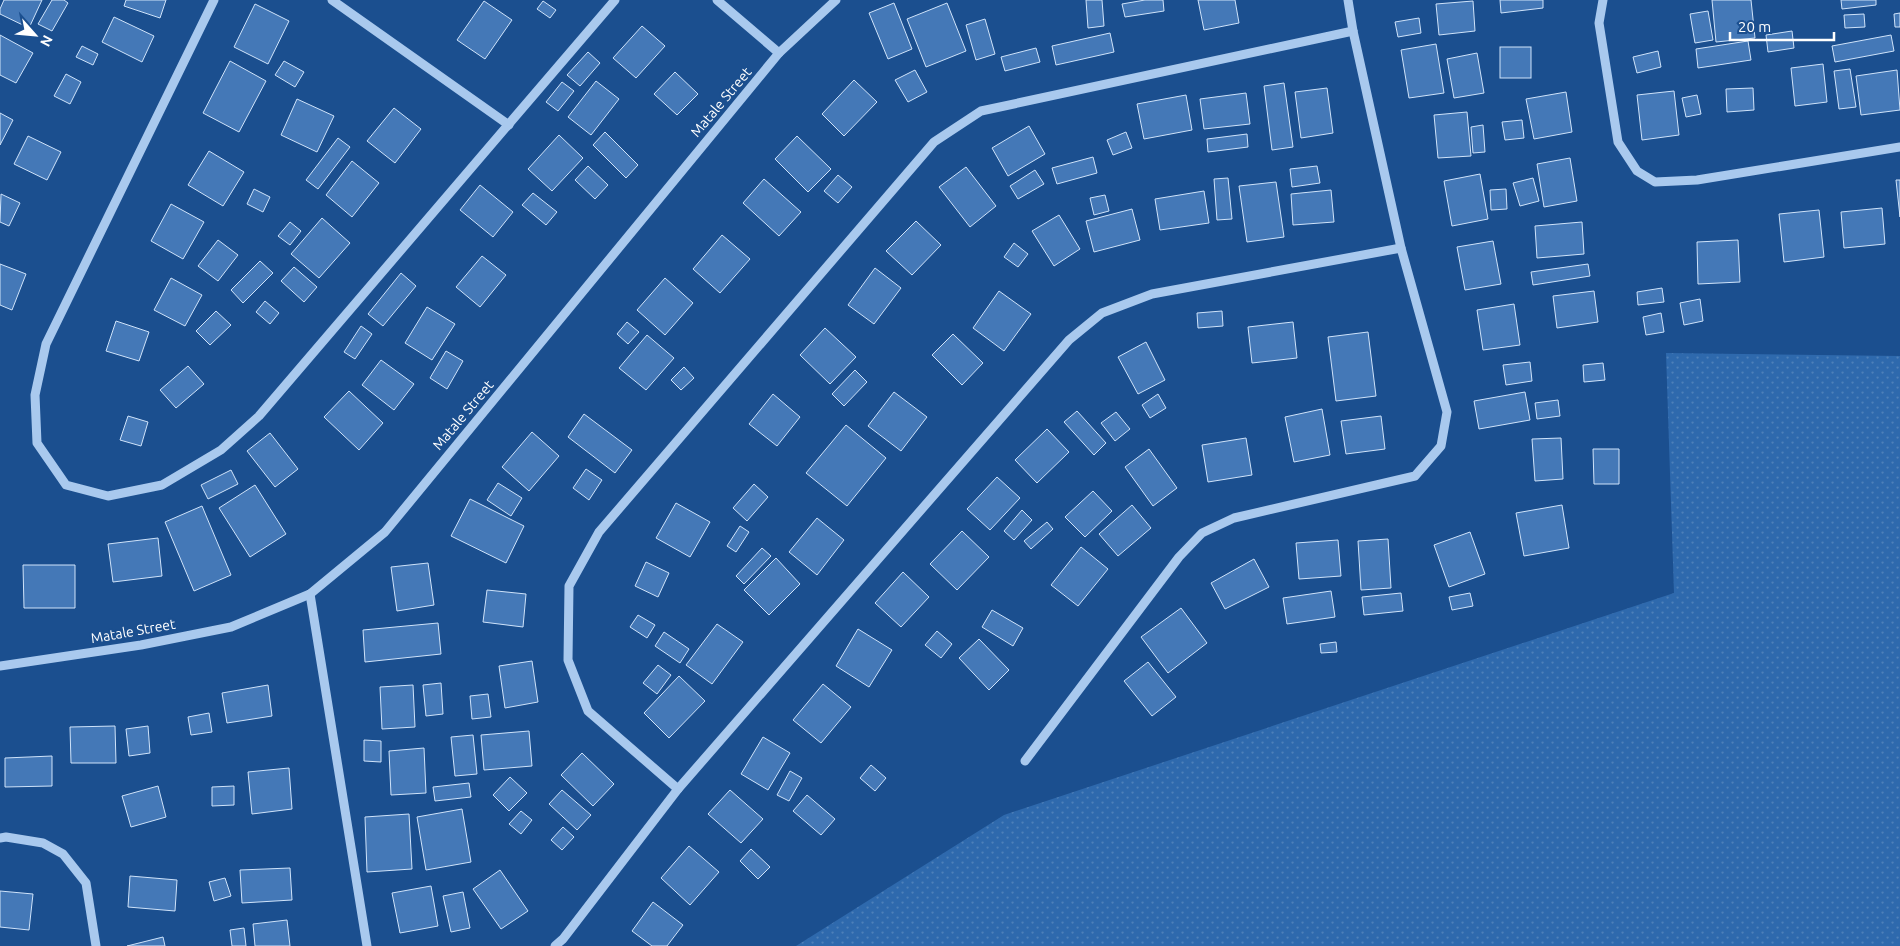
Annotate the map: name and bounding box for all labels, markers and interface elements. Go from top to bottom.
north arrow [10,10,60,60]
scale bar [1730,10,1834,42]
text: 20 m [1738,18,1771,35]
text: N [37,33,56,49]
street label: Matale Street [687,64,755,140]
street label: Matale Street [429,377,497,453]
street label: Matale Street [89,616,177,646]

